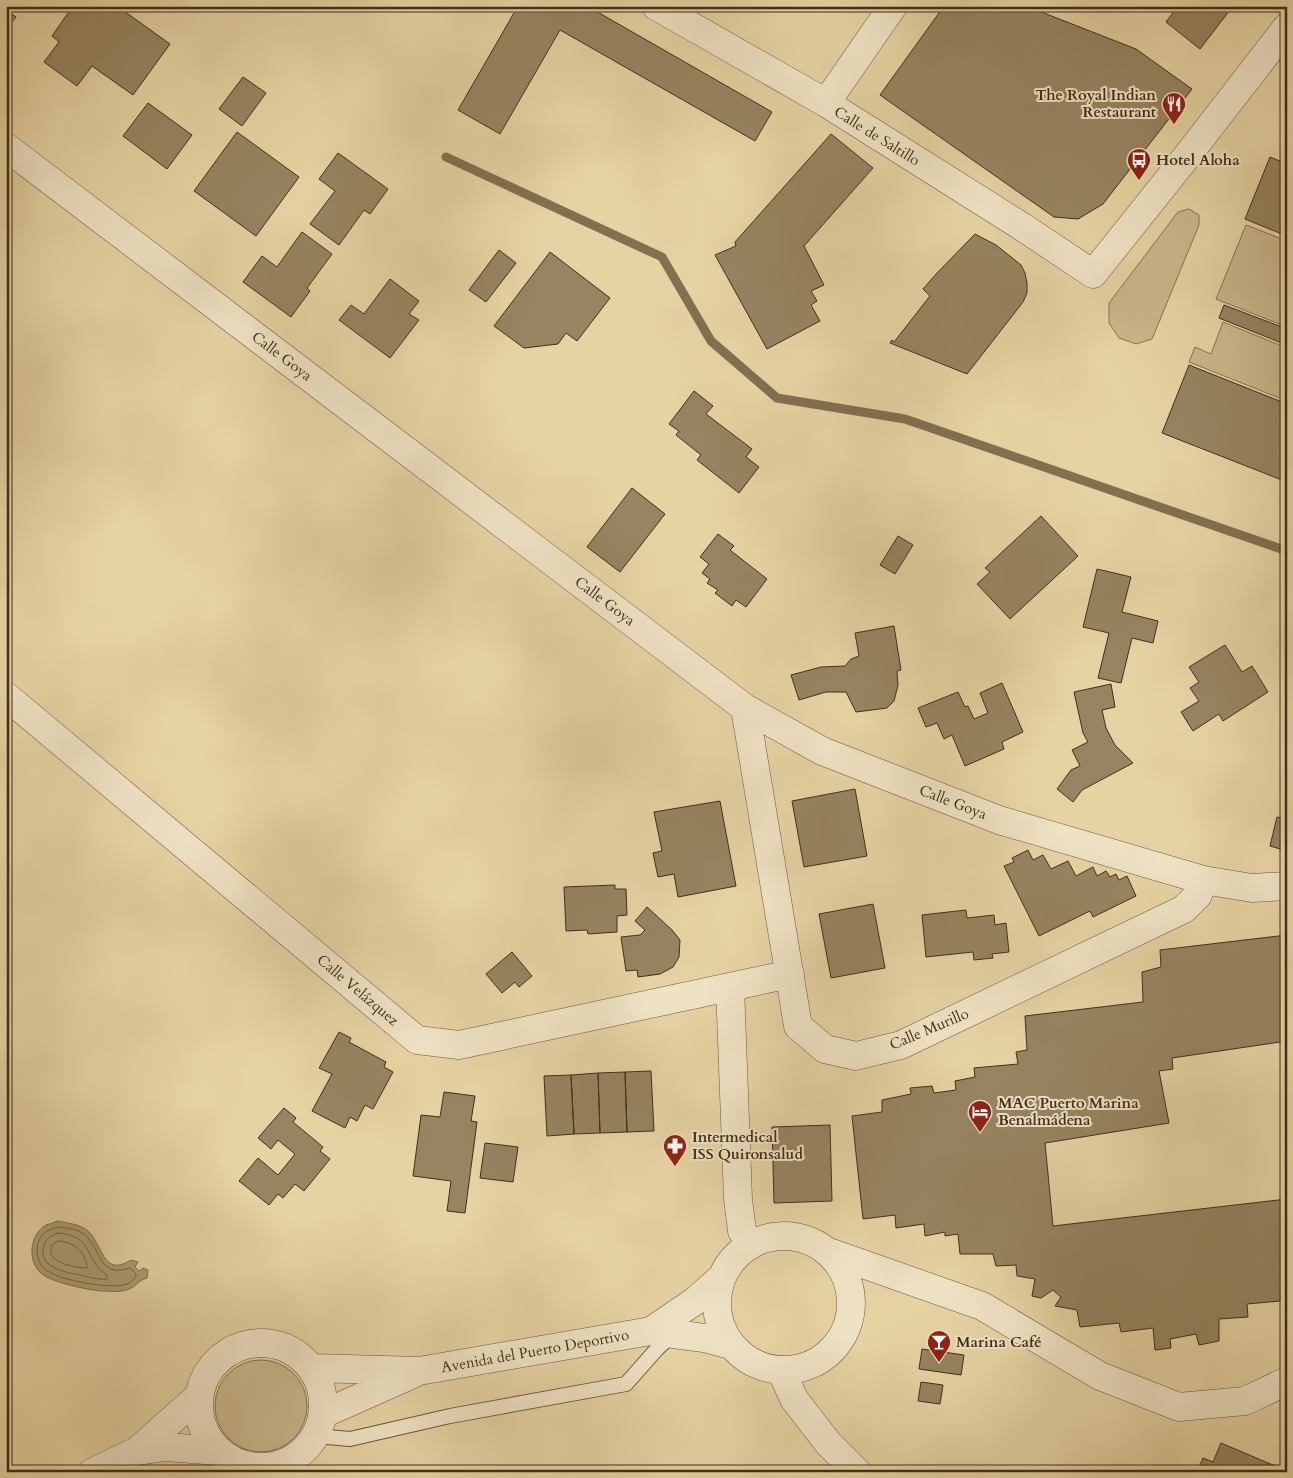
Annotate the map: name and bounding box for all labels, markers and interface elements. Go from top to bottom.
place label: The Royal Indian Restaurant [1036,85,1157,122]
restaurant icon: The Royal Indian Restaurant [1161,91,1187,125]
street label: Calle de Saltillo [830,102,924,170]
bus stop icon: Hotel Aloha [1126,147,1152,181]
place label: Hotel Aloha [1156,150,1240,170]
street label: Calle Goya [248,327,317,386]
street label: Calle Goya [571,572,640,631]
street label: Calle Goya [916,780,990,824]
street label: Calle Velázquez [313,950,403,1030]
street label: Calle Murillo [886,1003,972,1055]
place label: MAC Puerto Marina Benalmádena [998,1093,1139,1130]
hotel icon: MAC Puerto Marina Benalmádena [967,1099,993,1133]
place label: Intermedical ISS Quironsalud [692,1127,803,1164]
pharmacy icon: Intermedical ISS Quironsalud [662,1133,688,1167]
street label: Avenida del Puerto Deportivo [439,1325,631,1377]
bar icon: Marina Café [926,1329,952,1363]
place label: Marina Café [956,1332,1042,1352]

